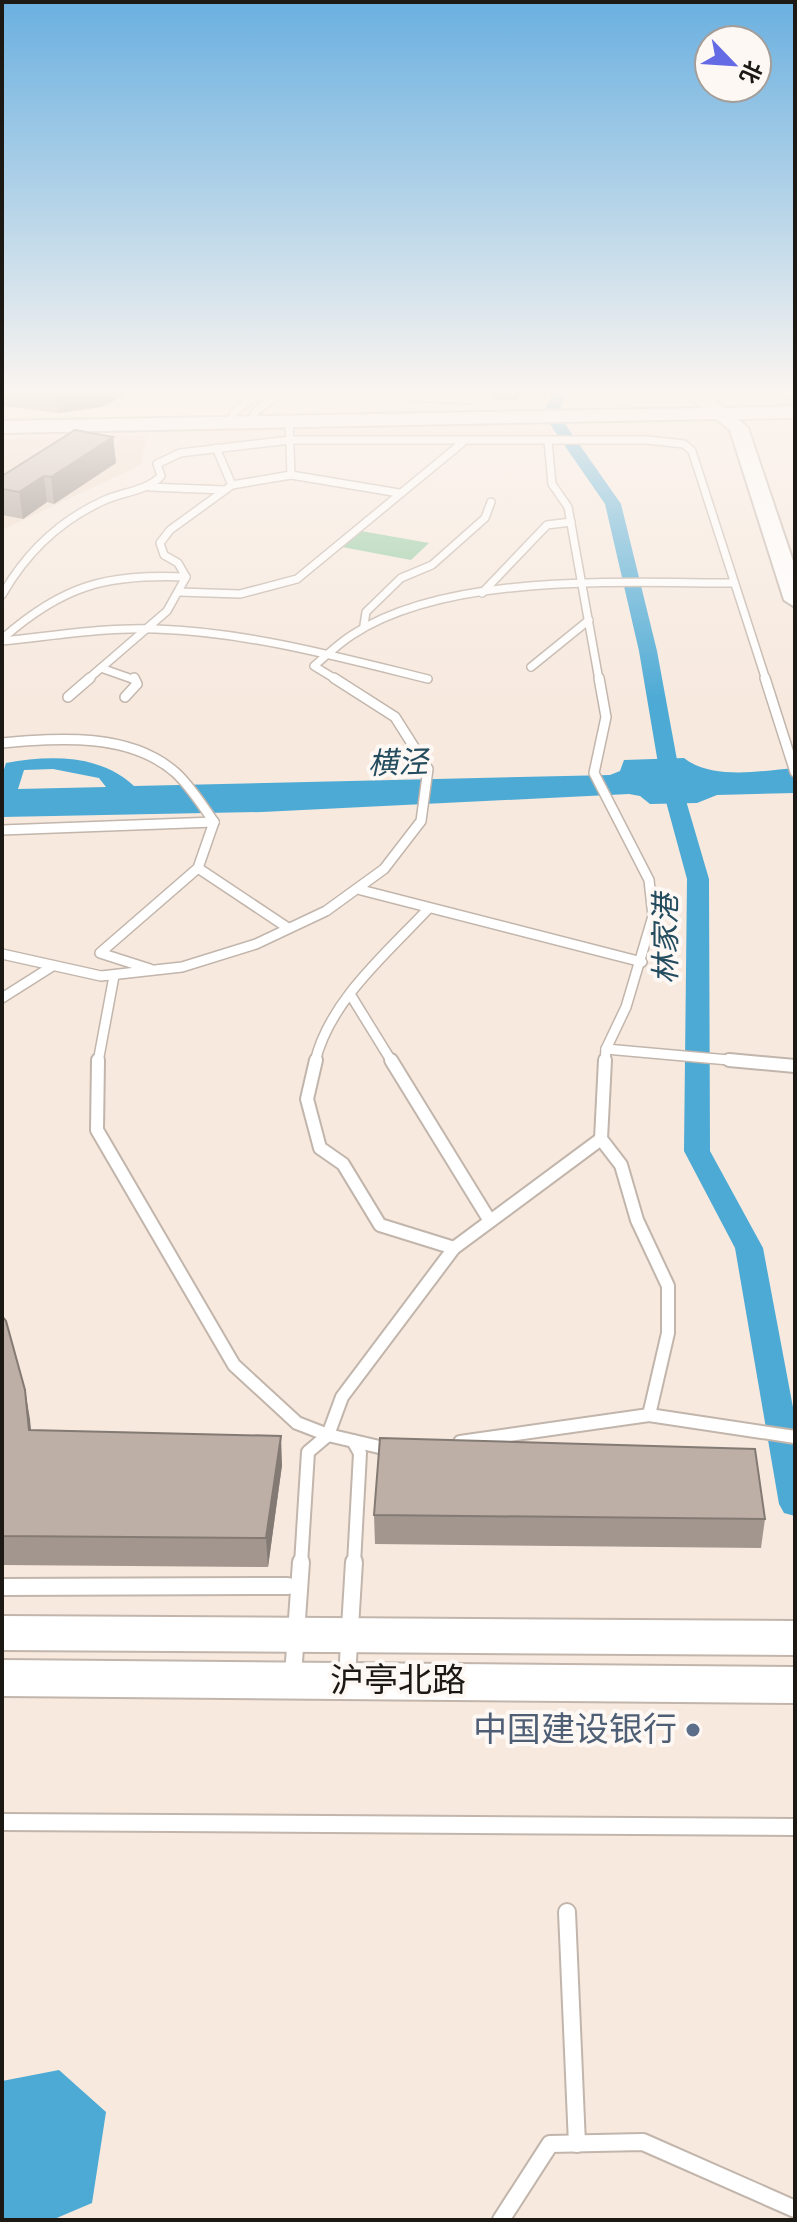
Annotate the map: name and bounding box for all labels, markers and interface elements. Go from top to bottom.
north arrow [693,24,773,104]
text: 北 [734,57,767,88]
water label: 横泾 [367,744,432,782]
water label: 林家港 [648,890,684,984]
street label: 沪亭北路 [330,1661,466,1701]
place label: 中国建设银行 [473,1710,677,1750]
marker: 中国建设银行 [684,1721,702,1739]

